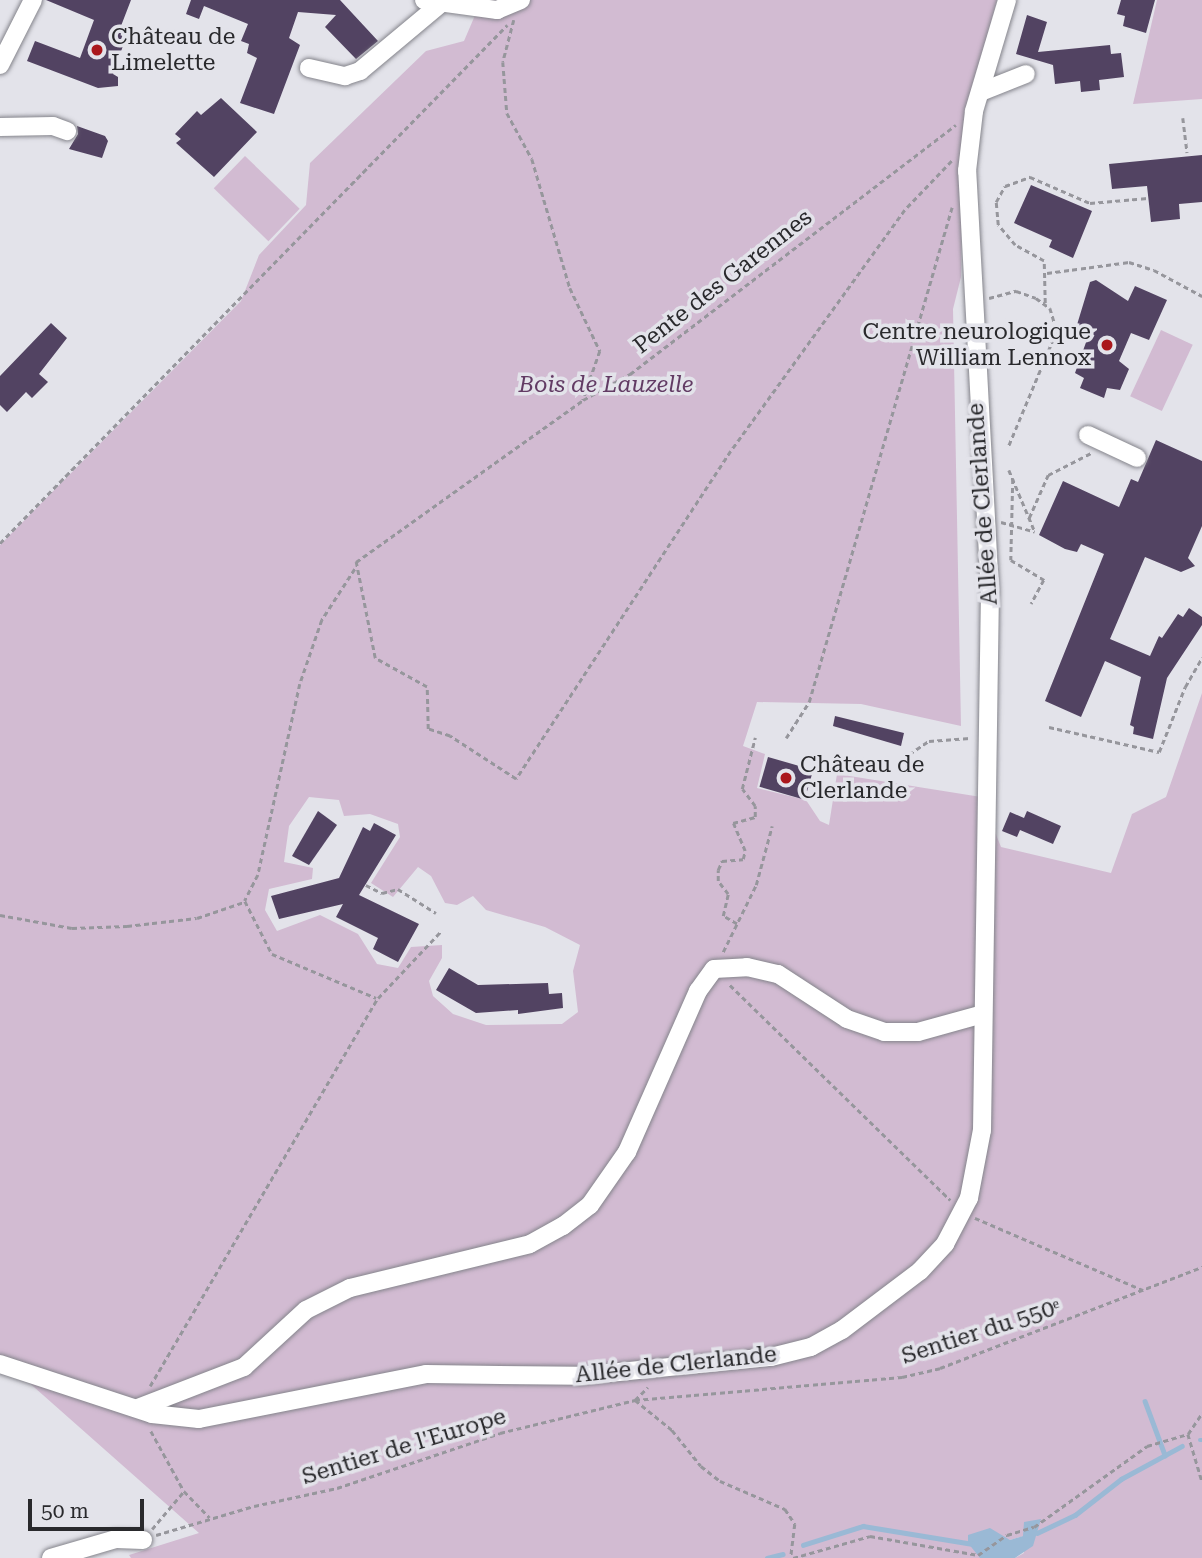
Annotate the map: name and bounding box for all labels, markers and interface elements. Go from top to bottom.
place label: Château de Limelette [111,23,235,77]
marker: Château de Limelette [89,42,105,58]
street label: Pente des Garennes [628,204,818,360]
place label: Centre neurologique William Lennox [862,318,1091,372]
marker: Centre neurologique William Lennox [1097,335,1117,355]
park label: Bois de Lauzelle [519,371,693,399]
street label: Allée de Clerlande [962,402,1004,606]
place label: Château de Clerlande [800,751,924,805]
marker: Château de Clerlande [778,770,794,786]
street label: Sentier du 550ᵉ [898,1293,1064,1371]
street label: Allée de Clerlande [574,1341,778,1389]
street label: Sentier de l'Europe [299,1403,509,1491]
scale bar [32,1484,147,1528]
text: 50 m [41,1499,89,1523]

